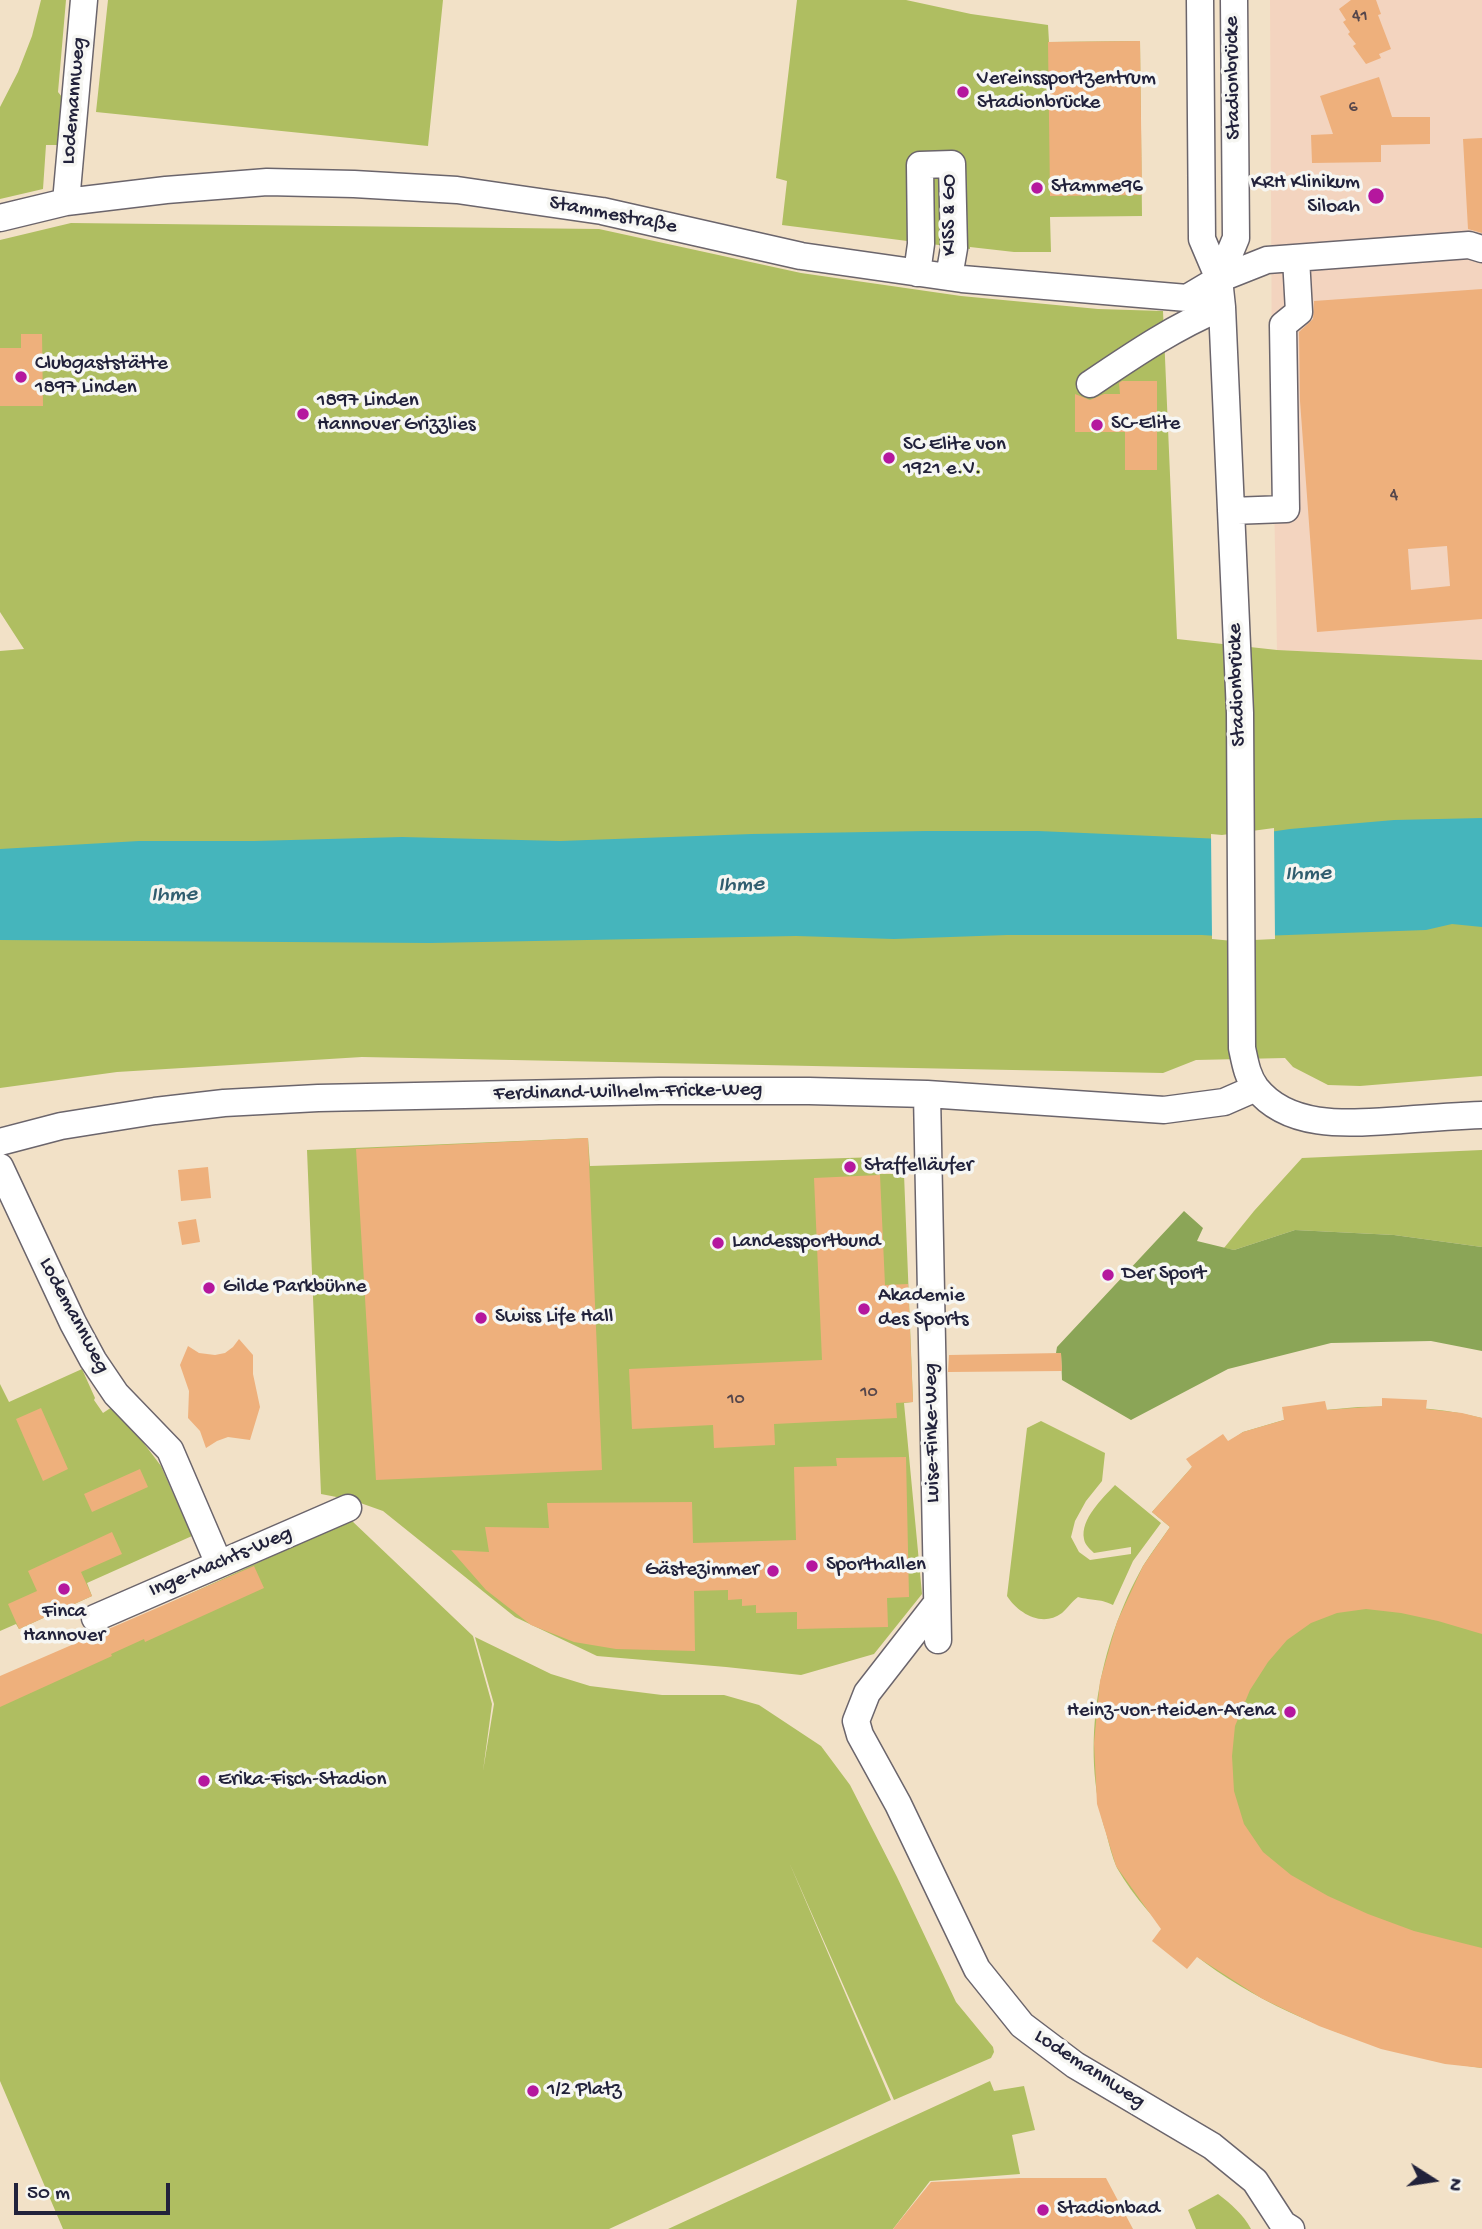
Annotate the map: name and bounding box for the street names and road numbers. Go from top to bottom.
street label: Stadionbrücke [1220,16,1248,140]
street label: Lodemannweg [57,36,93,166]
street label: KISS & GO [938,174,964,256]
street label: Stammestraße [547,191,679,241]
street label: Stadionbrücke [1223,623,1253,747]
street label: Ferdinand-Wilhelm-Fricke-Weg [493,1078,763,1108]
street label: Lodemannweg [32,1254,114,1378]
street label: Luise-Finke-Weg [919,1363,947,1503]
street label: Inge-Machts-Weg [146,1522,296,1604]
street label: Lodemannweg [1029,2025,1149,2115]

